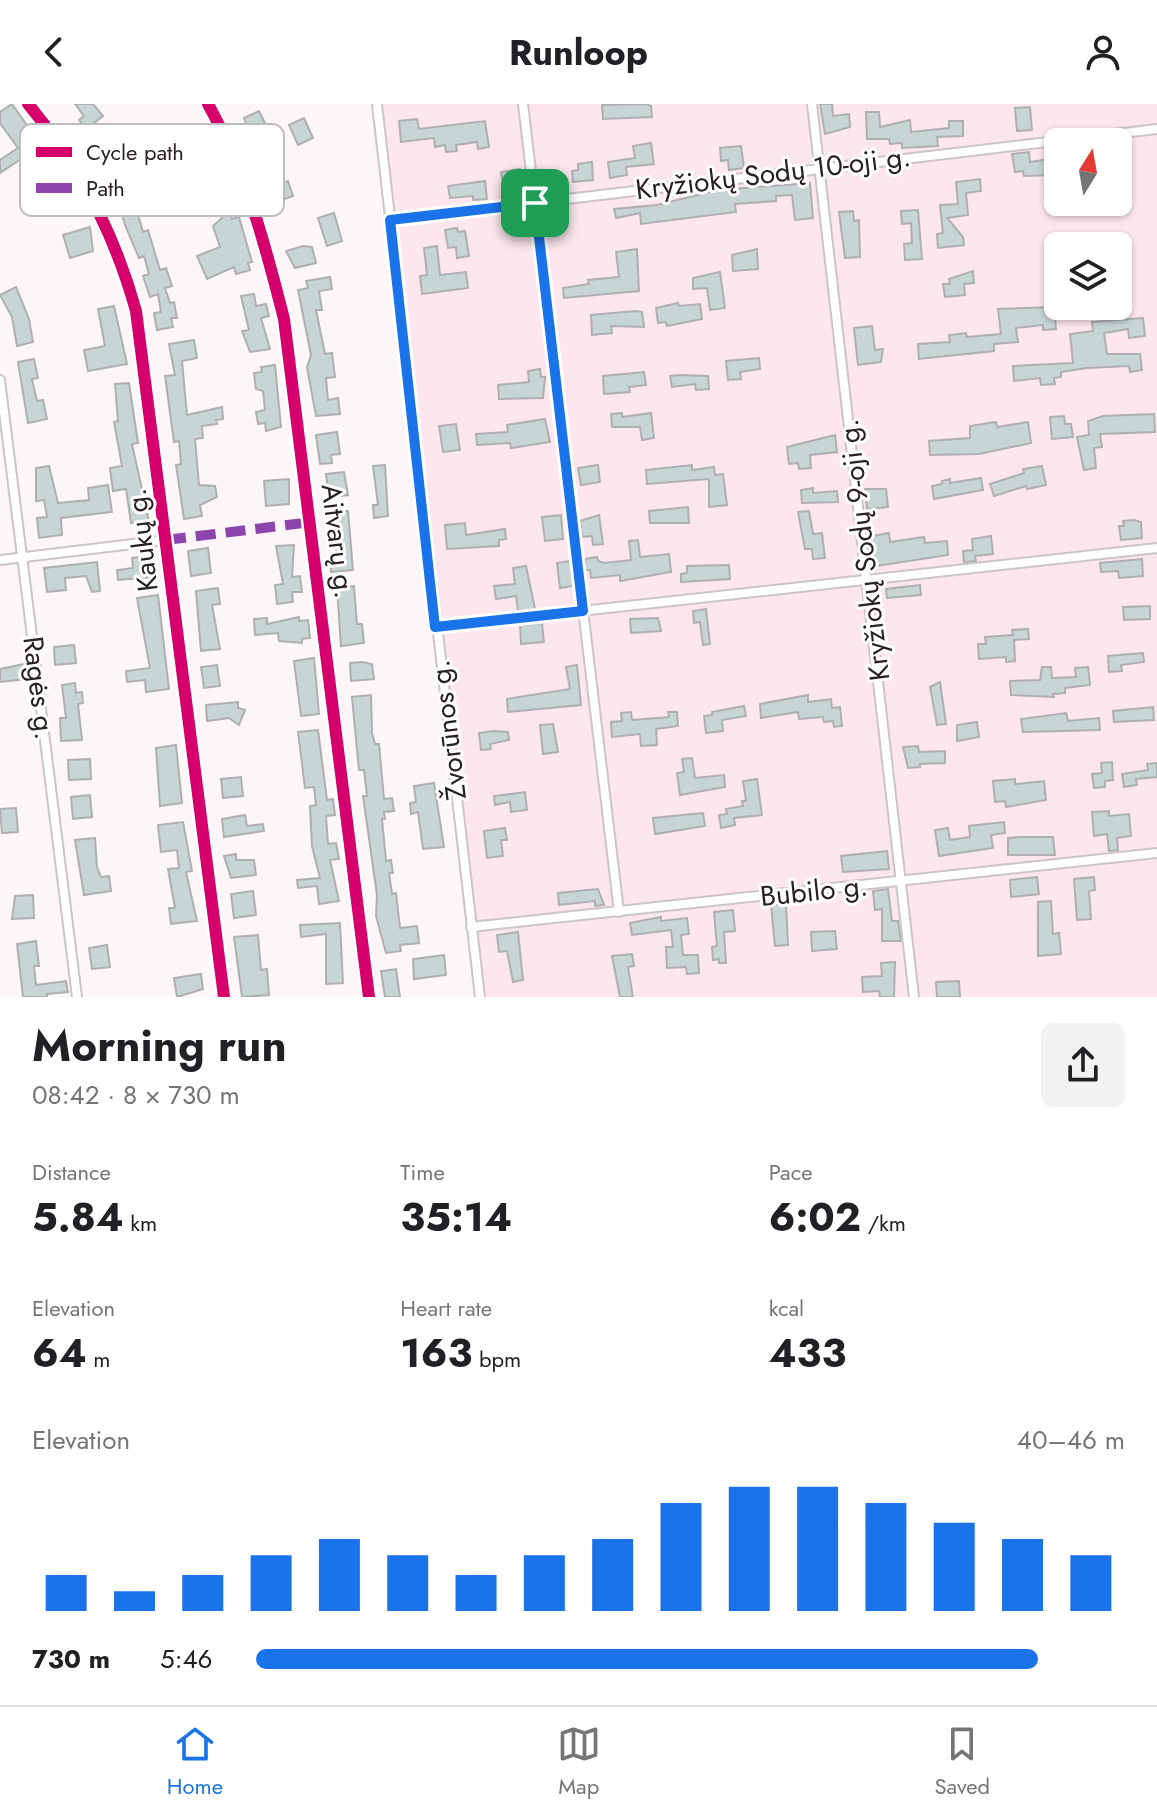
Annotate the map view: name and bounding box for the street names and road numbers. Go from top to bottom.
street label: Kryžiokų Sodų 10-oji g. [633,136,913,210]
street label: Kryžiokų Sodų 9-oji g. [828,417,900,683]
street label: Aitvarų g. [311,481,365,601]
street label: Kaukų g. [115,486,169,594]
street label: Ragės g. [12,634,66,742]
street label: Žvorūnos g. [419,658,477,802]
street label: Bubilo g. [758,865,870,917]

